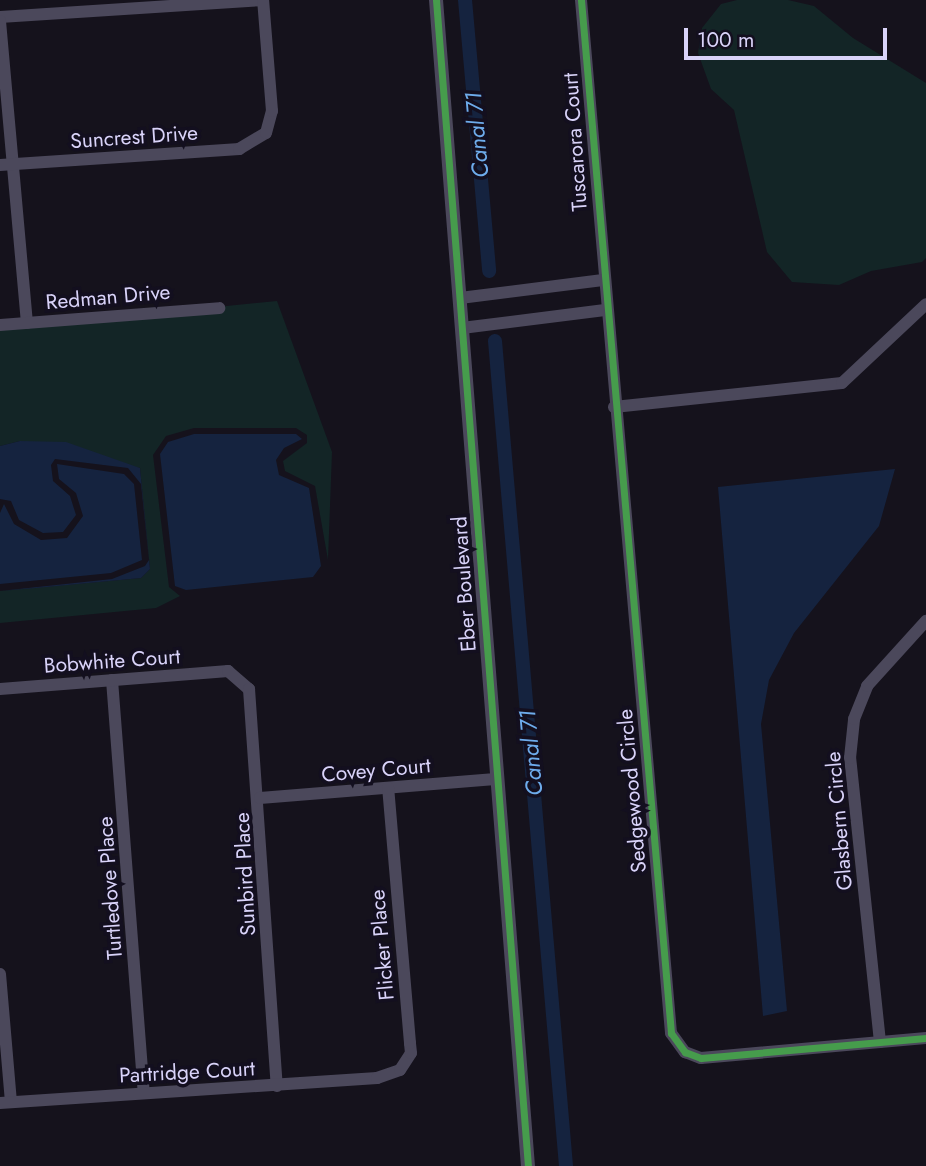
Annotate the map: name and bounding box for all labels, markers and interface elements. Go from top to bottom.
scale bar [688,14,891,58]
text: 100 m [697,25,754,55]
street label: Tuscarora Court [558,72,592,212]
water label: Canal 71 [459,91,495,179]
street label: Suncrest Drive [69,120,199,154]
street label: Redman Drive [45,279,171,315]
street label: Eber Boulevard [447,515,481,653]
street label: Bobwhite Court [43,644,181,678]
street label: Sedgewood Circle [612,708,652,874]
water label: Canal 71 [513,709,549,797]
street label: Glasbern Circle [820,750,858,892]
street label: Covey Court [320,753,432,787]
street label: Sunbird Place [229,812,261,936]
street label: Turtledove Place [92,816,128,960]
street label: Flicker Place [365,888,399,1002]
street label: Partridge Court [118,1056,256,1088]

